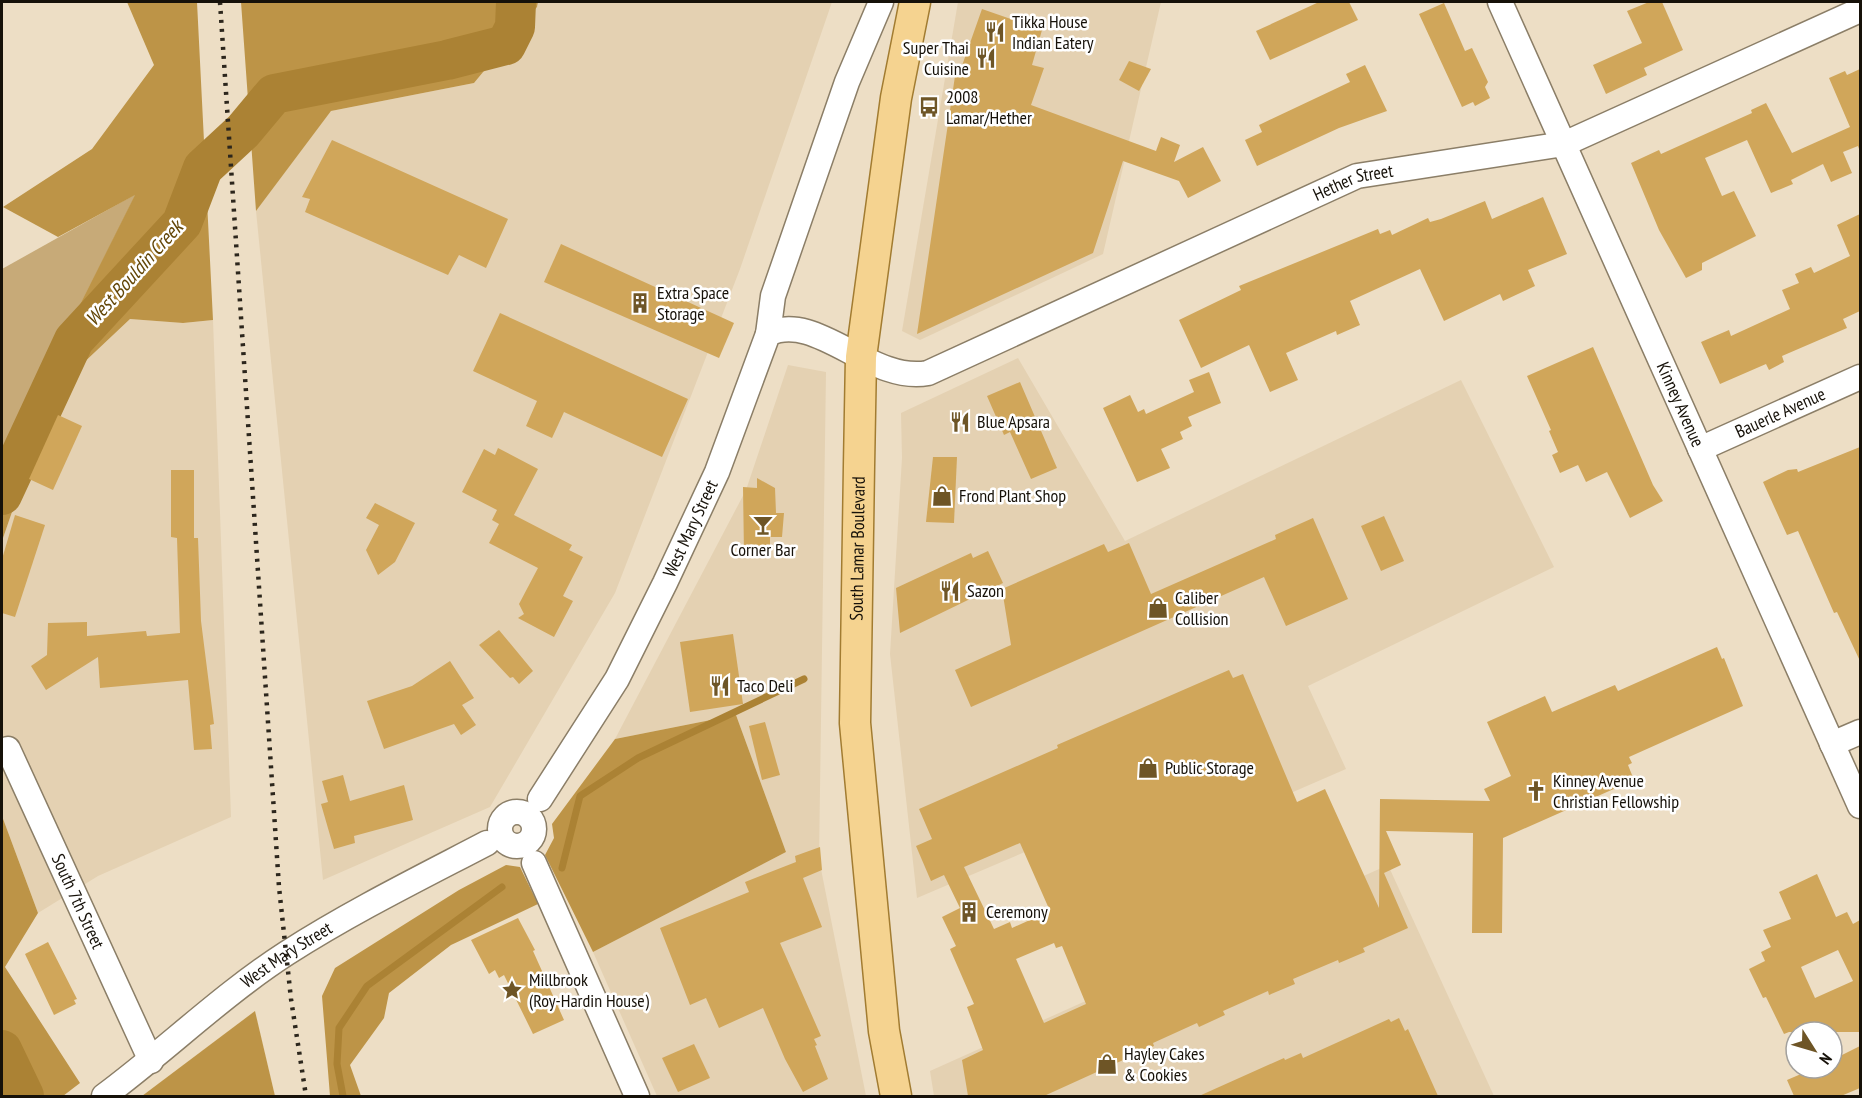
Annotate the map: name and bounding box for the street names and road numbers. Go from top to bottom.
street label: Hether Street [1309,159,1395,206]
street label: Kinney Avenue [1652,358,1710,450]
street label: Bauerle Avenue [1731,382,1829,443]
street label: West Mary Street [657,476,723,581]
street label: South Lamar Boulevard [845,476,870,621]
street label: South 7th Street [47,850,110,952]
street label: West Mary Street [236,916,336,993]

